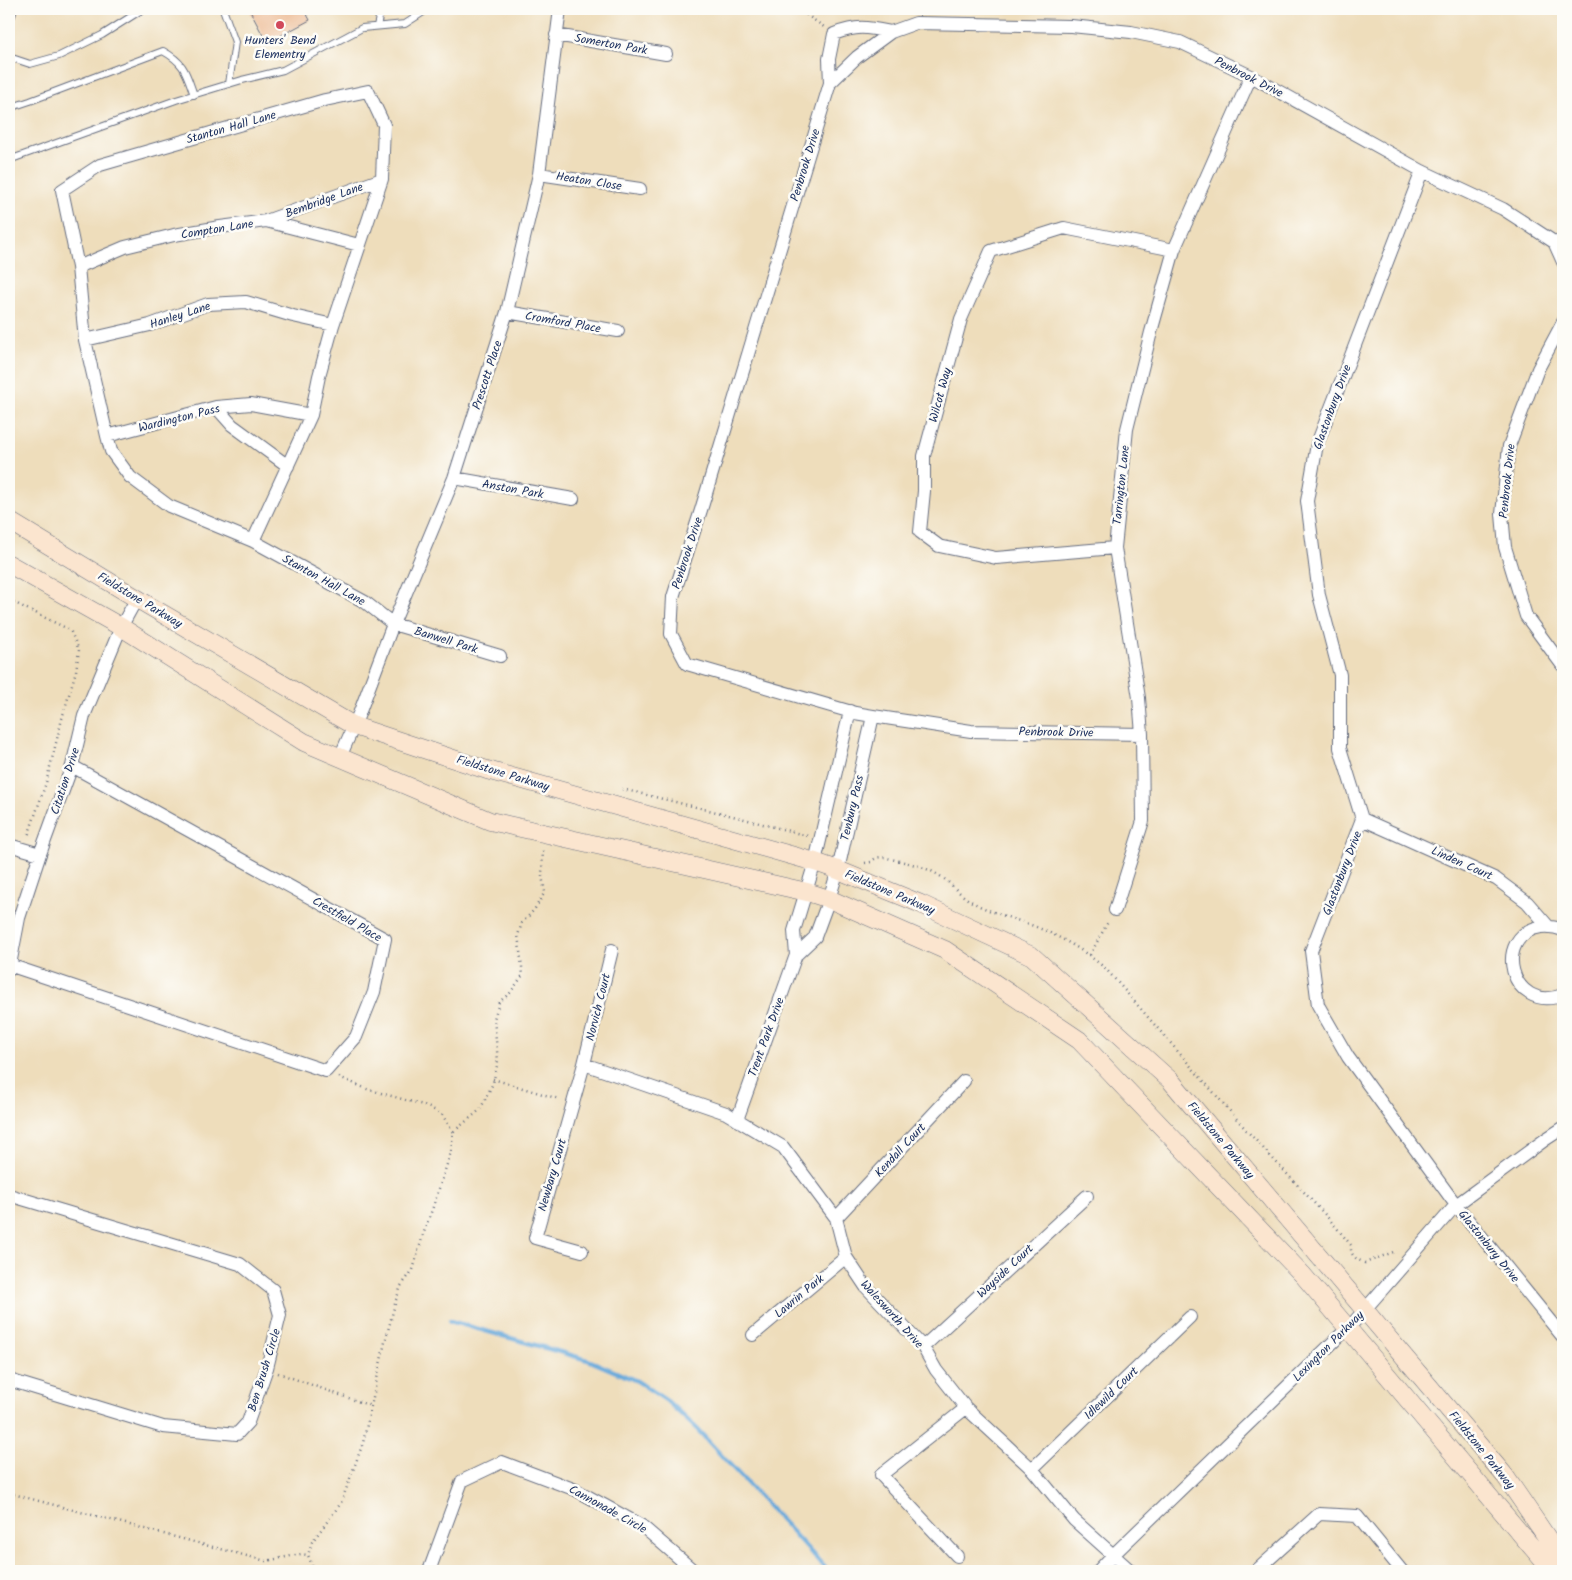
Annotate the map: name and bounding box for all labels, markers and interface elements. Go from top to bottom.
marker: Hunters' Bend Elementry [274,19,286,31]
street label: Somerton Park [573,29,649,60]
place label: Hunters' Bend Elementry [244,31,317,64]
street label: Penbrook Drive [1211,52,1287,103]
street label: Stanton Hall Lane [184,105,279,149]
street label: Penbrook Drive [785,126,826,204]
street label: Heaton Close [555,167,624,196]
street label: Bembridge Lane [283,177,366,223]
street label: Compton Lane [179,214,255,245]
street label: Hanley Lane [147,297,214,334]
street label: Cromford Place [523,306,603,339]
street label: Prescott Place [467,338,508,412]
street label: Glastonbury Drive [1308,362,1357,452]
street label: Wilcot Way [924,365,957,425]
street label: Wardington Pass [136,399,222,438]
street label: Penbrook Drive [1494,442,1521,519]
street label: Tarrington Lane [1108,444,1135,526]
street label: Anston Park [481,475,545,504]
street label: Penbrook Drive [667,514,708,592]
street label: Stanton Hall Lane [279,550,369,611]
street label: Fieldstone Parkway [94,567,186,634]
street label: Banwell Park [412,622,480,659]
street label: Penbrook Drive [1018,722,1094,743]
street label: Citation Drive [46,745,85,817]
street label: Fieldstone Parkway [454,750,552,797]
street label: Tenbury Pass [836,773,869,843]
street label: Glastonbury Drive [1318,828,1367,918]
street label: Linden Court [1428,841,1496,886]
street label: Fieldstone Parkway [842,865,938,920]
street label: Crestfield Place [308,892,386,947]
street label: Norvich Court [581,971,616,1043]
street label: Trent Park Drive [743,994,790,1080]
street label: Fieldstone Parkway [1182,1097,1259,1184]
street label: Kendall Court [870,1119,931,1182]
street label: Newbary Court [533,1136,572,1214]
street label: Glastonbury Drive [1453,1206,1524,1287]
street label: Wayside Court [973,1240,1038,1303]
street label: Lawrin Park [770,1270,829,1323]
street label: Walesworth Drive [856,1276,928,1353]
street label: Lexington Parkway [1288,1306,1369,1386]
street label: Ben Brush Circle [243,1326,286,1414]
street label: Idlewild Court [1080,1362,1143,1424]
street label: Fieldstone Parkway [1444,1407,1520,1494]
street label: Cannonade Circle [565,1480,651,1539]

